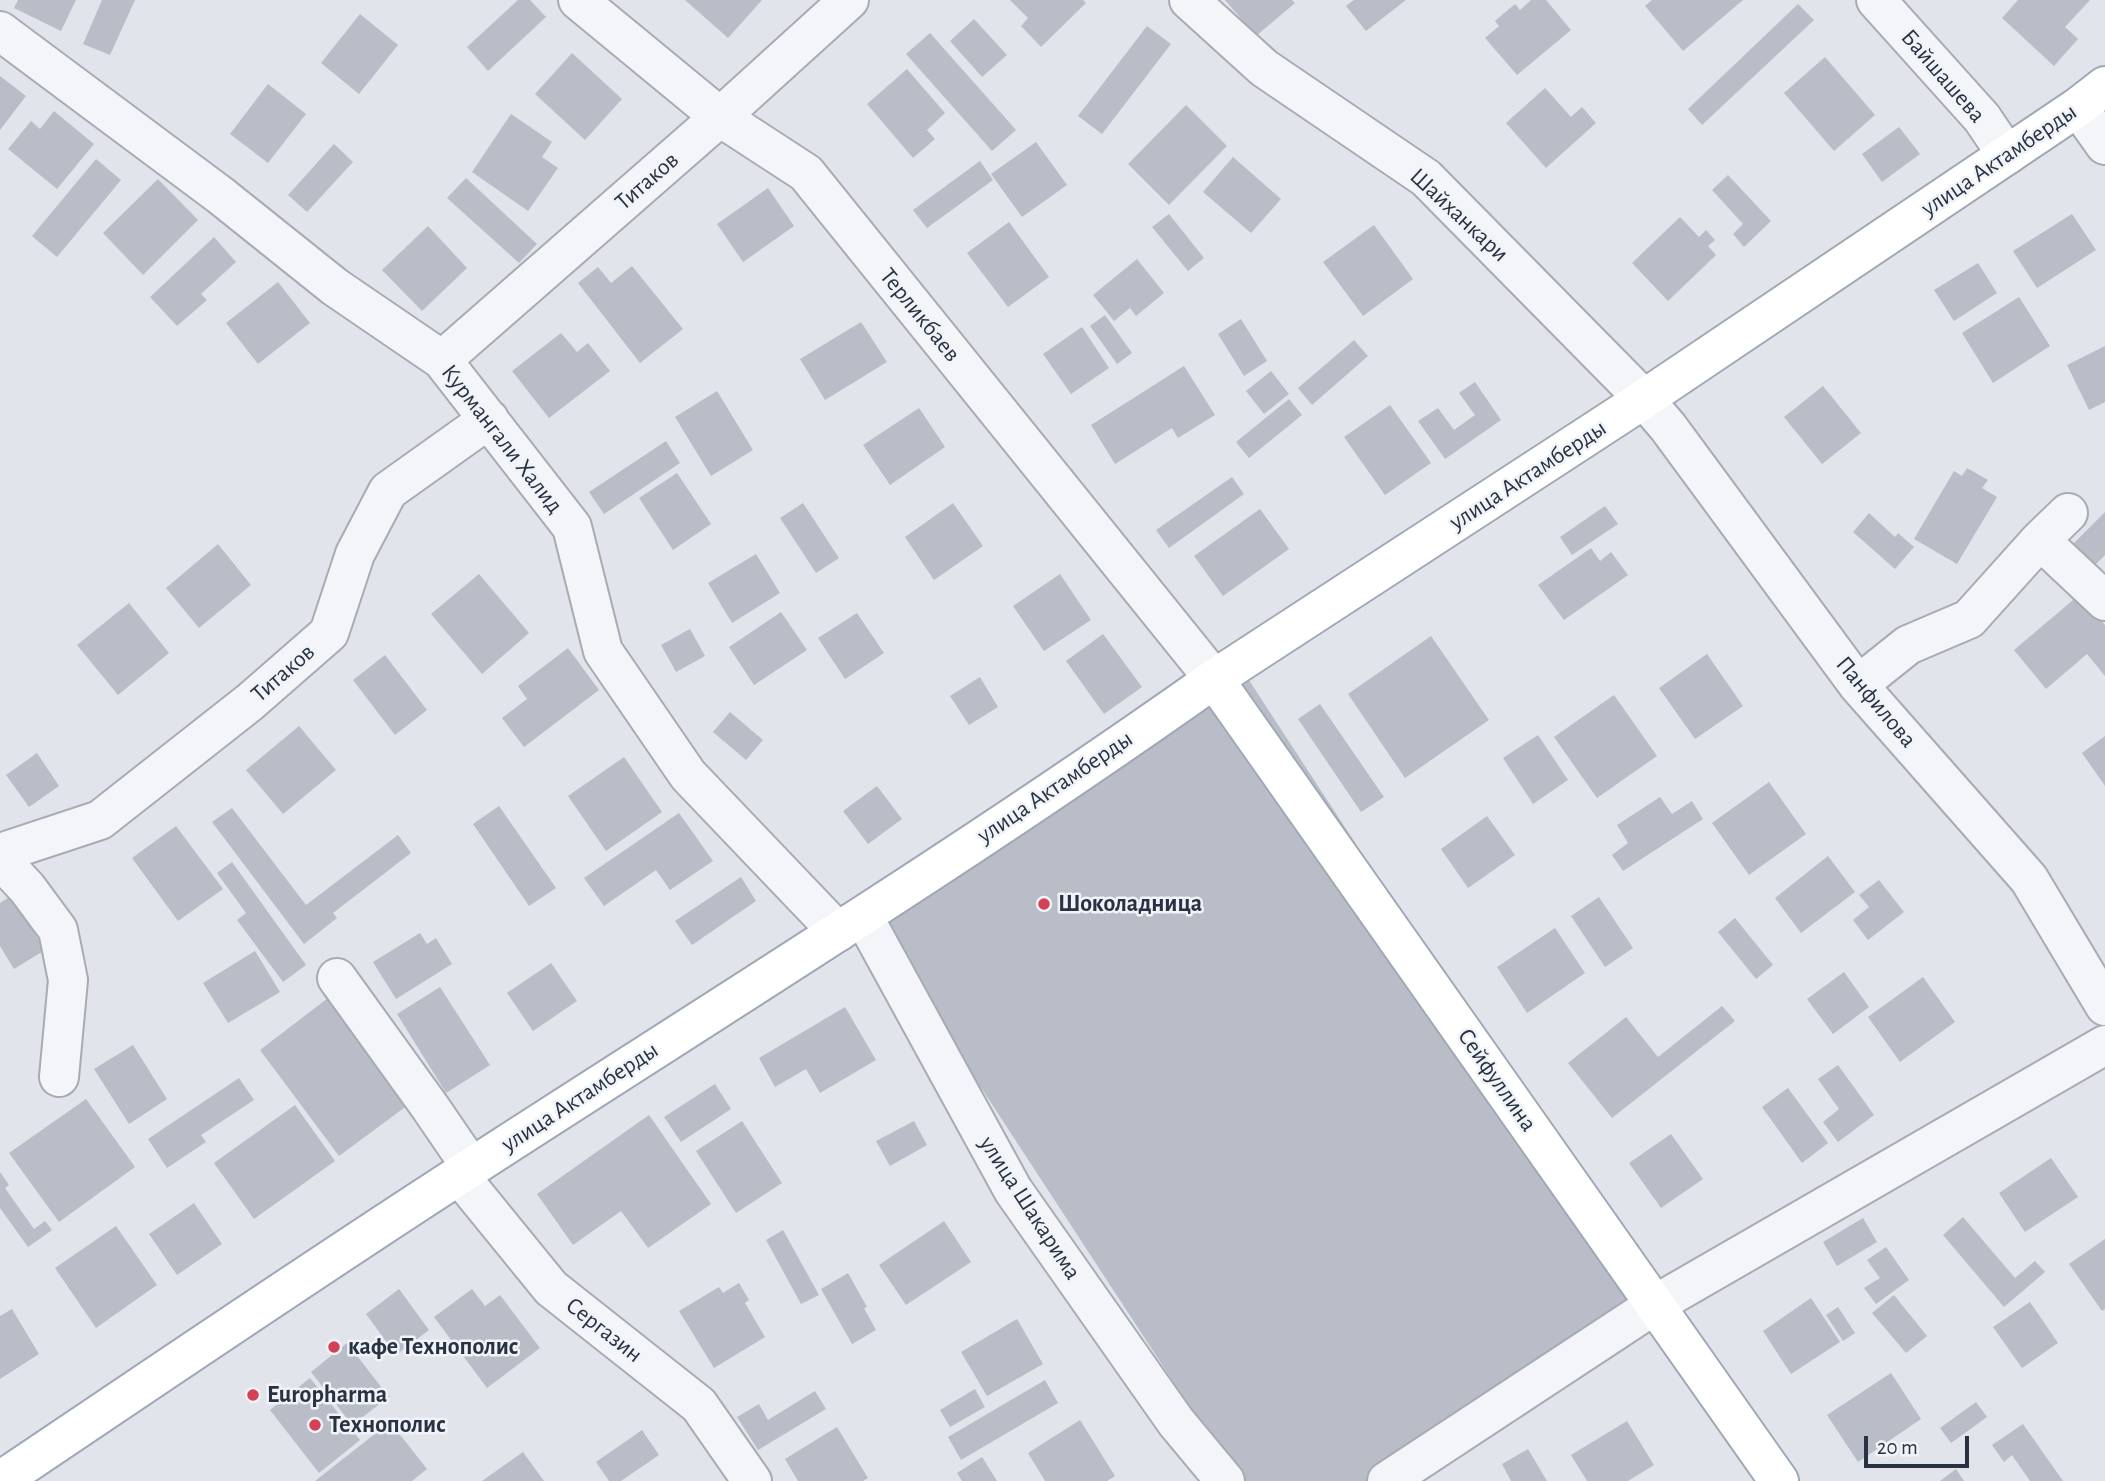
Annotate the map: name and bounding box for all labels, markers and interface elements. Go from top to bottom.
street label: Байшашева [1894,23,1992,129]
street label: улица Актамберды [1916,97,2082,223]
street label: Титаков [609,146,685,216]
street label: Шайханкари [1403,162,1515,268]
street label: Терликбаев [873,262,967,368]
street label: Курмангали Халид [435,359,569,519]
street label: улица Актамберды [1444,414,1612,536]
street label: Титаков [245,638,321,708]
street label: Панфилова [1829,650,1923,754]
street label: улица Актамберды [972,724,1138,850]
place label: Шоколадница [1058,890,1202,918]
marker: Шоколадница [1036,896,1052,912]
street label: Сейфуллина [1451,1023,1543,1137]
street label: улица Актамберды [496,1036,664,1158]
street label: улица Шакарима [973,1131,1087,1285]
street label: Сергазин [560,1291,648,1369]
place label: кафе Технополис [348,1333,519,1361]
marker: кафе Технополис [326,1339,342,1355]
place label: Europharma [267,1381,387,1409]
marker: Europharma [245,1387,261,1403]
place label: Технополис [329,1411,446,1439]
marker: Технополис [307,1417,323,1433]
scale bar [1867,1422,1972,1466]
text: 20 m [1877,1437,1918,1458]

